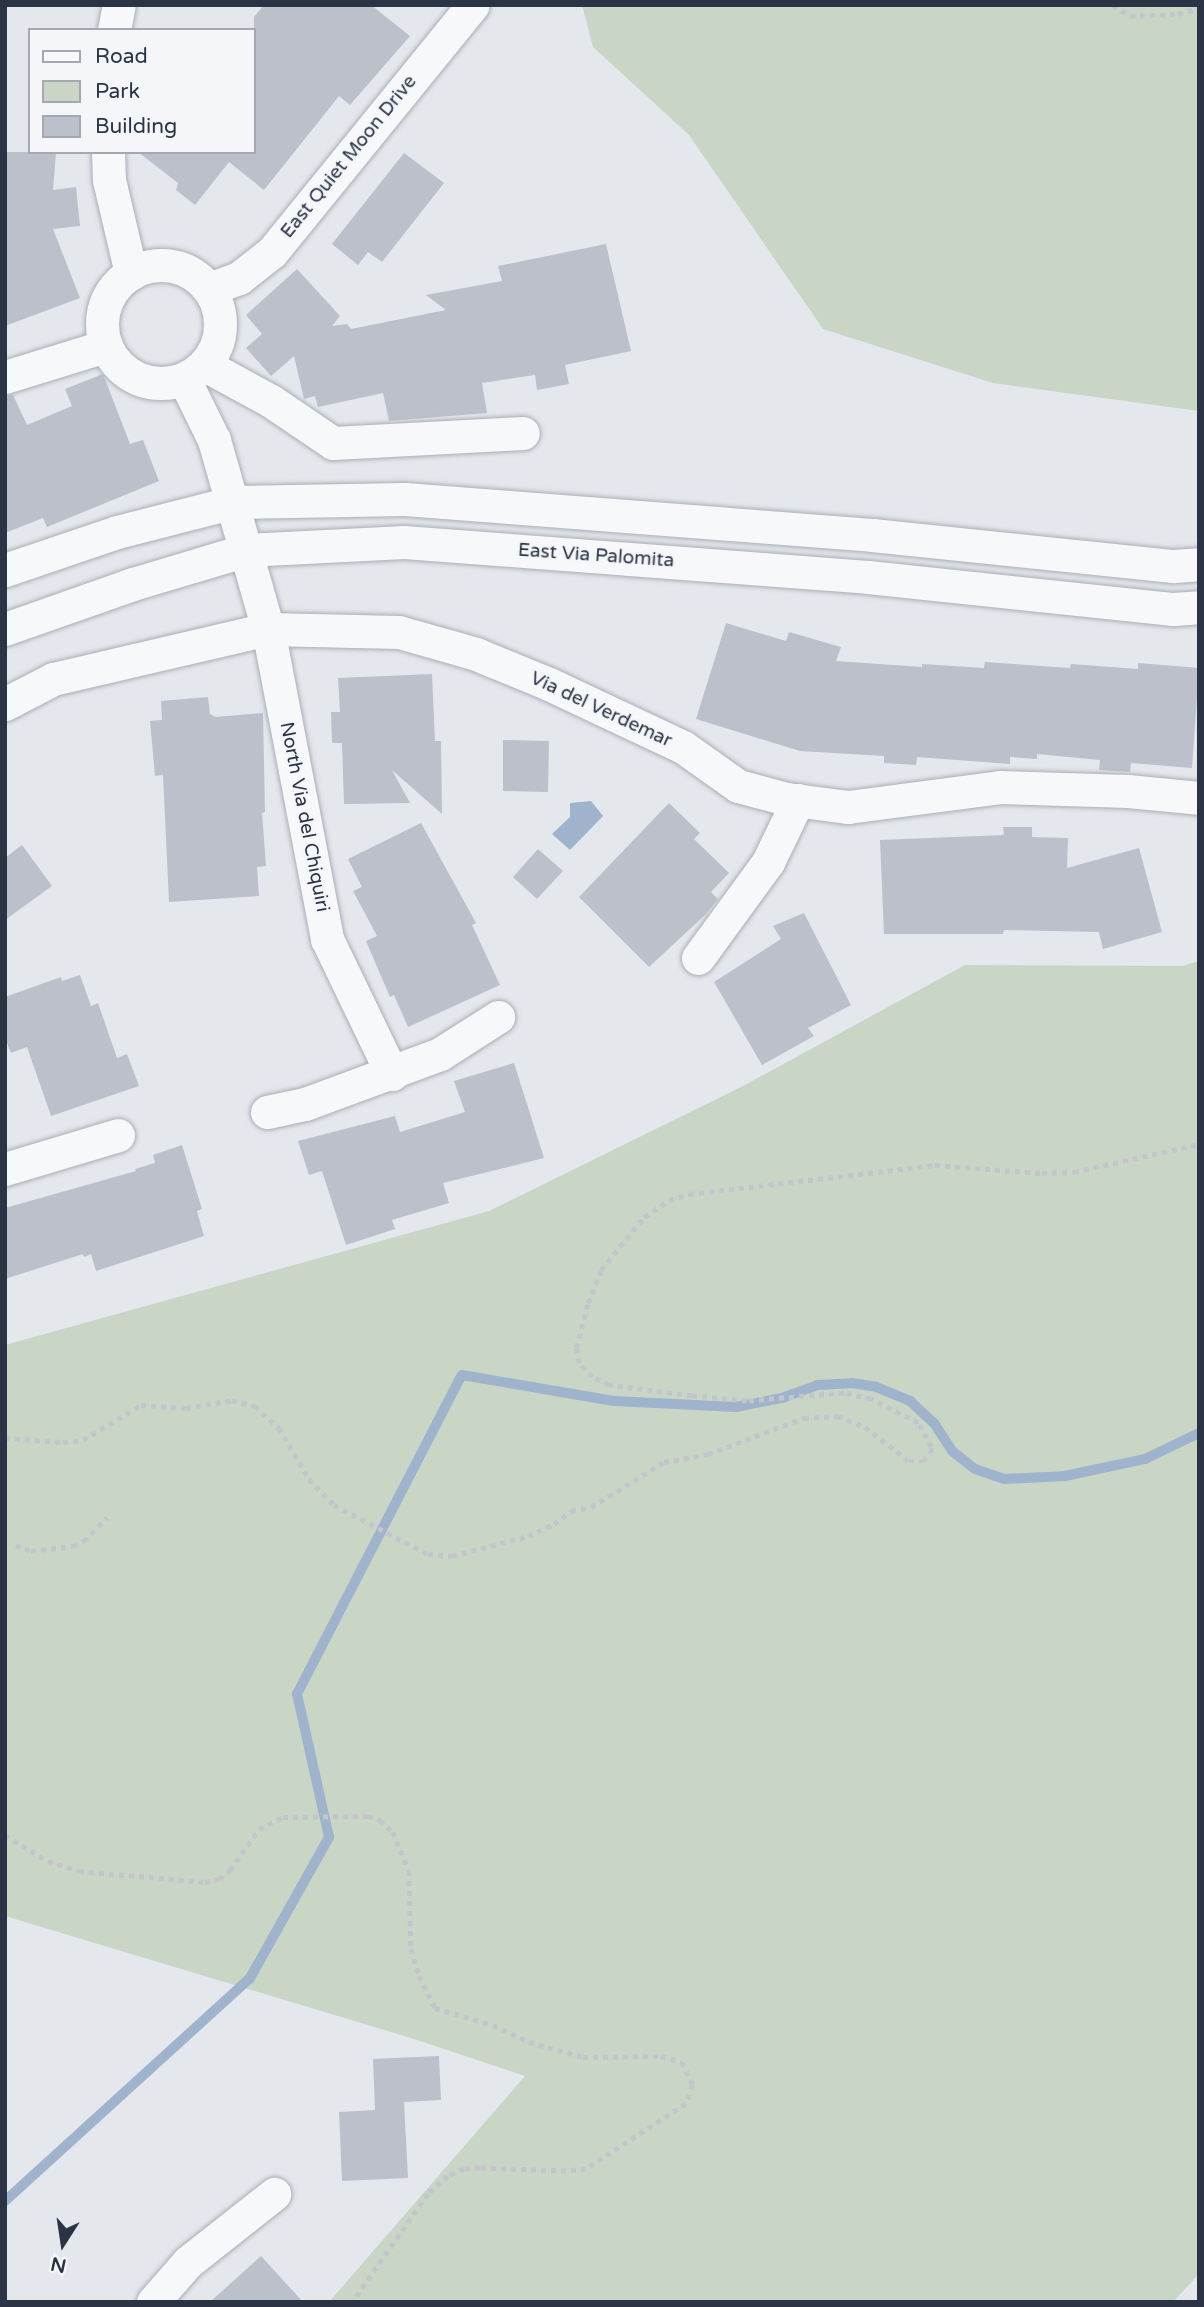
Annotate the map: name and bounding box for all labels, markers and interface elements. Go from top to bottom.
legend [28,28,256,154]
text: Road [95,44,148,69]
street label: East Quiet Moon Drive [276,71,422,243]
text: Park [95,79,140,104]
text: Building [95,114,177,139]
street label: East Via Palomita [517,539,675,573]
street label: Via del Verdemar [526,667,676,753]
street label: North Via del Chiquiri [274,720,334,914]
north arrow [28,2209,98,2279]
text: N [49,2252,68,2277]

